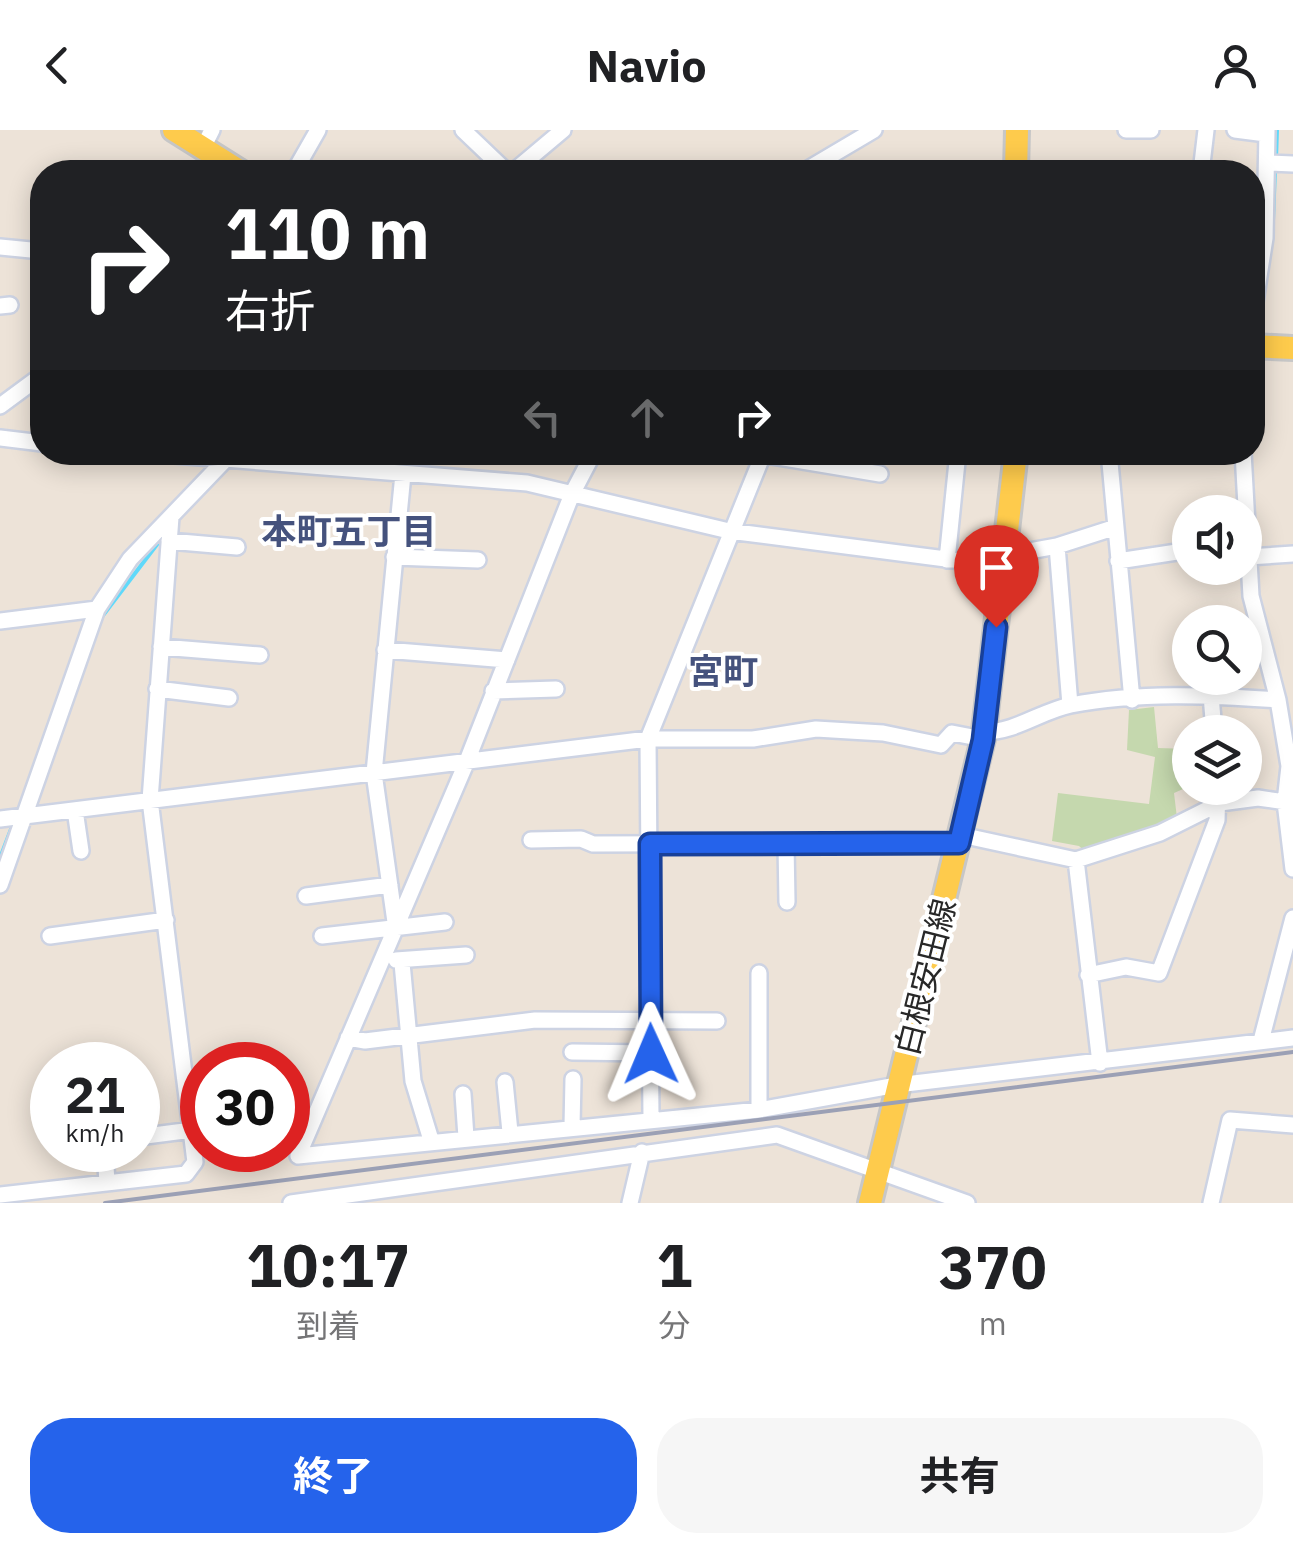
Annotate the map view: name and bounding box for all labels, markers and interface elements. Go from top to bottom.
text: Navio [586,36,707,94]
icon: back [30,38,85,93]
icon: person [1208,38,1263,93]
text: 110 m [225,187,430,278]
icon: right [60,200,190,330]
text: 右折 [225,281,315,339]
icon: left [515,390,570,445]
icon: ahead [620,390,675,445]
icon: right [725,390,780,445]
map controls [1172,495,1262,805]
button: sound [1172,495,1262,585]
district label: 本町五丁目 [261,508,437,554]
pin [954,525,1039,628]
icon: arrive [969,540,1024,595]
button: search [1172,605,1262,695]
district label: 宮町 [688,648,758,694]
button: layers [1172,715,1262,805]
street label: 白根安田線 [885,894,965,1060]
position arrow [599,1002,703,1106]
speed limit sign: 30 [180,1042,310,1172]
text: 21 [65,1062,125,1127]
text: km/h [66,1116,124,1149]
text: 10:17 [246,1225,410,1304]
text: 1 [656,1225,692,1304]
text: 370 [939,1227,1047,1306]
text: m [979,1302,1007,1344]
text: 到着 [296,1304,360,1346]
text: 分 [658,1304,690,1346]
button: 終了 [30,1418,637,1533]
button: 共有 [657,1418,1263,1533]

